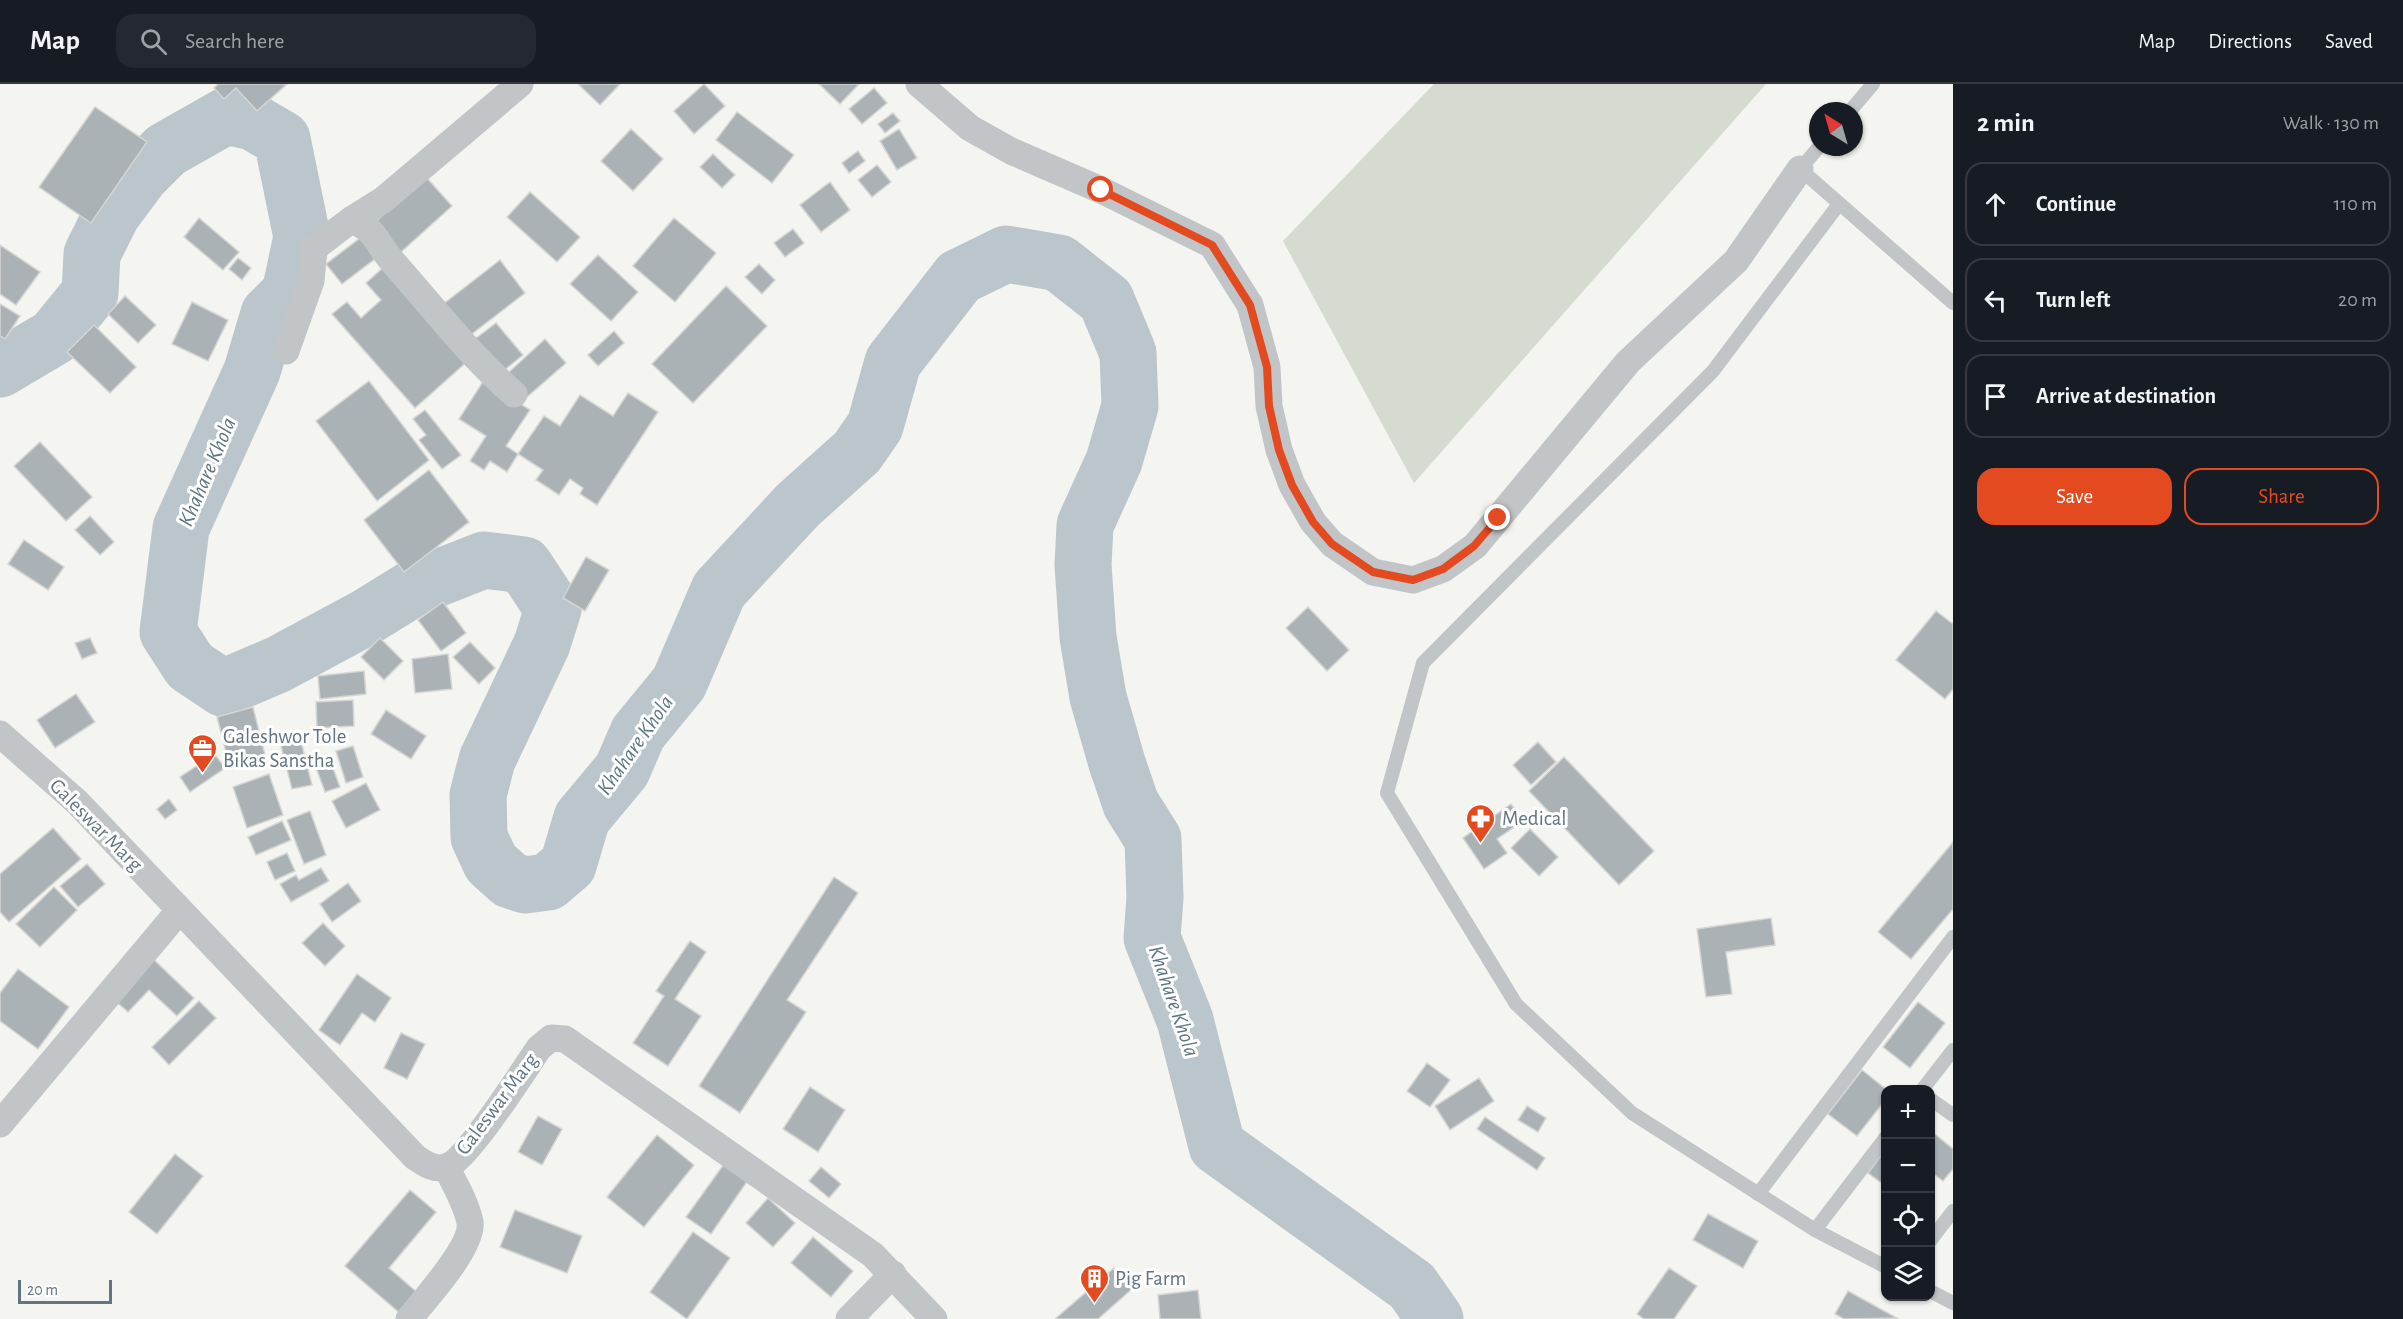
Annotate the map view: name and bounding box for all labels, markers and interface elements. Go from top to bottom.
search box [116,14,536,68]
icon: search [137,25,170,58]
text: Map [30,27,80,55]
text: Search here [185,30,284,52]
text: Map [2139,31,2175,52]
text: Directions [2208,31,2292,52]
text: Saved [2325,31,2373,52]
north arrow [1809,102,1863,156]
text: 2 min [1977,110,2035,136]
text: Walk · 130 m [2283,113,2379,133]
route start [1087,176,1113,202]
icon: ahead [1979,188,2012,221]
text: Continue [2036,193,2116,215]
text: 110 m [2333,194,2377,214]
icon: left [1979,284,2012,317]
text: Turn left [2036,289,2110,311]
text: 20 m [2338,290,2377,310]
icon: arrive [1979,380,2012,413]
text: Arrive at destination [2036,385,2216,407]
water label: Khahare Khola [174,414,240,530]
button: Save [1977,468,2172,525]
button: Share [2184,468,2379,525]
route end [1484,504,1510,530]
water label: Khahare Khola [593,691,677,799]
place label: Galeshwor Tole Bikas Sanstha [223,726,347,771]
office icon: Galeshwor Tole Bikas Sanstha [186,732,218,774]
street label: Galeswar Marg [46,775,147,876]
pharmacy icon: Medical [1465,802,1497,844]
place label: Medical [1502,808,1567,829]
water label: Khahare Khola [1145,943,1203,1059]
street label: Galeswar Marg [452,1049,542,1159]
map controls [1881,1085,1935,1301]
button: + [1881,1085,1935,1139]
button: − [1881,1139,1935,1193]
button: locate [1881,1193,1935,1247]
button: layers [1881,1247,1935,1301]
building icon: Pig Farm [1078,1262,1110,1304]
place label: Pig Farm [1115,1268,1186,1289]
scale bar [18,1277,112,1304]
text: 20 m [27,1282,58,1298]

